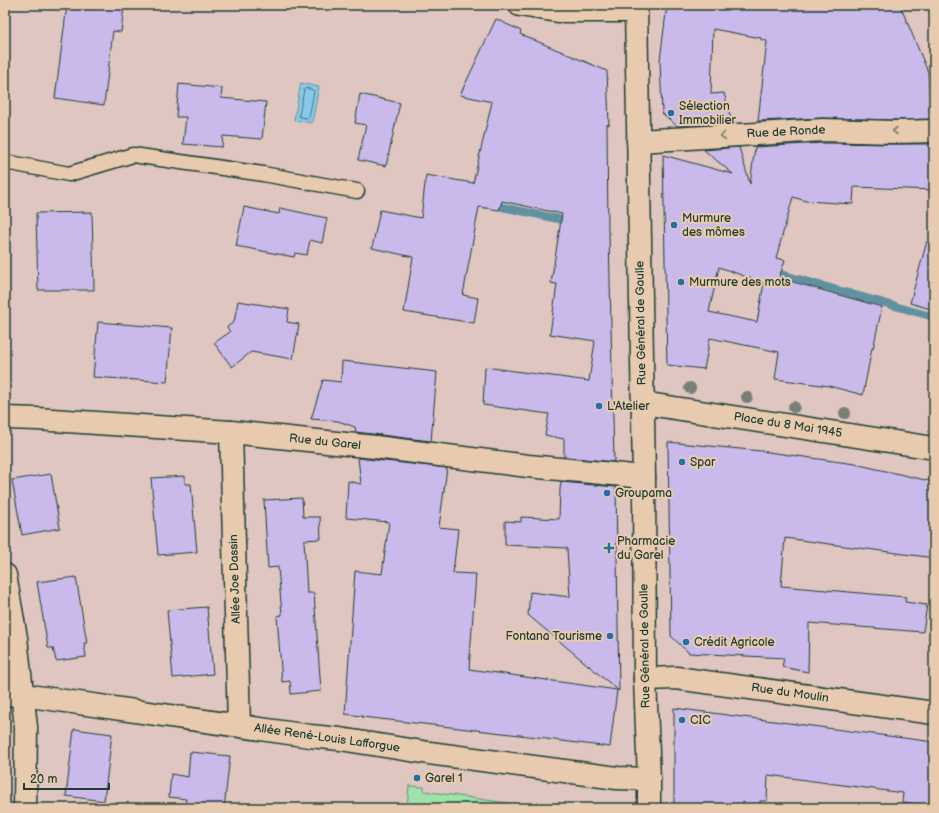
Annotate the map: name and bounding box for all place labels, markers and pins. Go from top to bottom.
place label: Sélection Immobilier [679,99,737,128]
marker: Sélection Immobilier [666,108,676,118]
place label: Murmure des mômes [682,211,745,240]
marker: Murmure des mômes [669,220,679,230]
place label: Murmure des mots [689,275,791,290]
marker: Murmure des mots [676,277,686,287]
place label: L'Atelier [607,399,650,414]
marker: L'Atelier [594,401,604,411]
place label: Spar [690,455,716,470]
marker: Spar [677,457,687,467]
place label: Groupama [615,486,672,501]
marker: Groupama [602,488,612,498]
place label: Pharmacie du Garel [617,534,675,563]
marker: Pharmacie du Garel [604,543,614,553]
place label: Fontana Tourisme [506,629,602,644]
marker: Fontana Tourisme [605,631,615,641]
place label: Crédit Agricole [694,635,775,650]
marker: Crédit Agricole [681,637,691,647]
place label: CIC [690,713,711,728]
marker: CIC [677,715,687,725]
place label: Garel 1 [425,771,463,786]
marker: Garel 1 [412,773,422,783]

